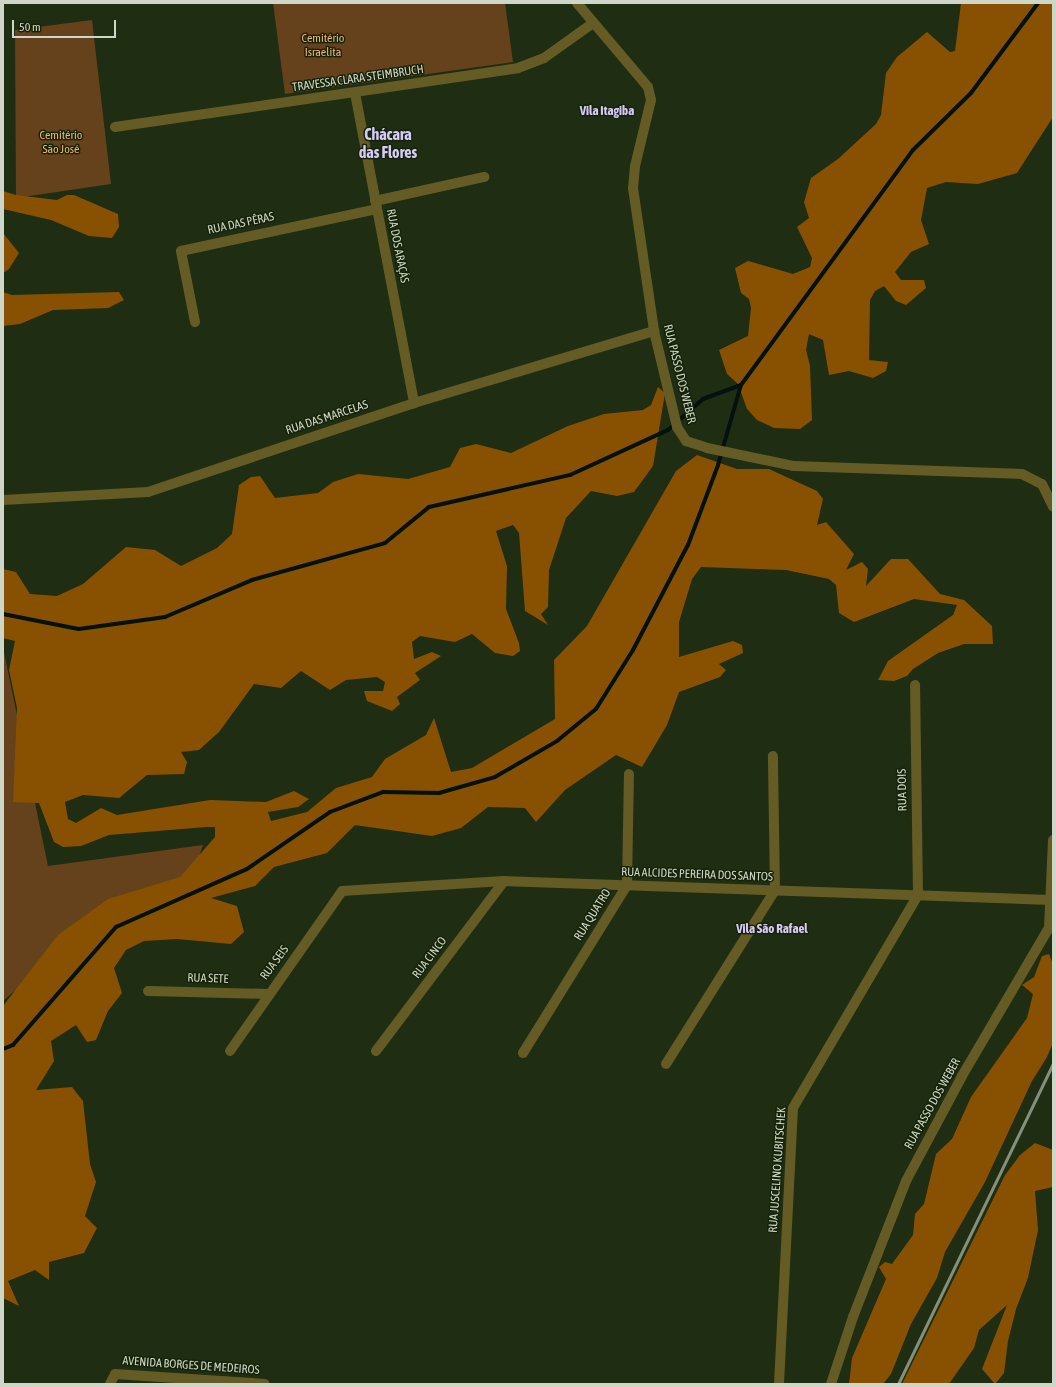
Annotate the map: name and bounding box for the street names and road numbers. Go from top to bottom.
street label: TRAVESSA CLARA STEIMBRUCH [291,63,425,95]
street label: RUA DOS ARAÇÁS [383,208,411,284]
street label: RUA DAS PÊRAS [206,210,276,238]
street label: RUA PASSO DOS WEBER [660,323,698,425]
street label: RUA DAS MARCELAS [284,398,370,438]
street label: RUA DOIS [895,769,911,811]
street label: RUA ALCIDES PEREIRA DOS SANTOS [621,865,773,885]
street label: RUA QUATRO [571,886,615,944]
street label: RUA CINCO [410,934,450,982]
street label: RUA SEIS [258,943,292,983]
street label: RUA SETE [187,971,229,987]
street label: RUA PASSO DOS WEBER [902,1056,964,1152]
street label: RUA JUSCELINO KUBITSCHEK [766,1107,790,1233]
street label: AVENIDA BORGES DE MEDEIROS [122,1354,260,1378]

